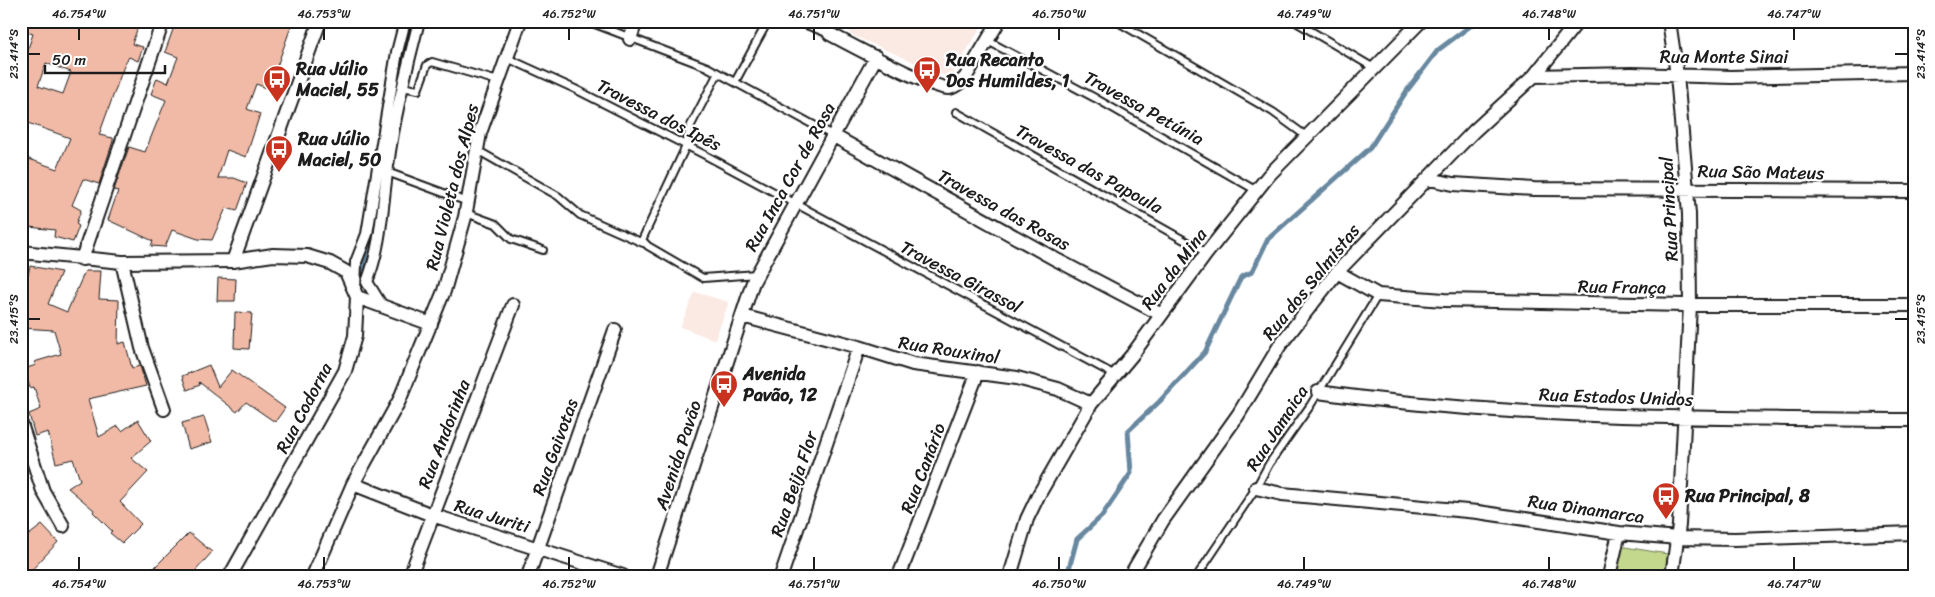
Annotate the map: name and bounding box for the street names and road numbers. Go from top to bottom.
street label: Rua Monte Sinai [1660,41,1789,73]
street label: Travessa Petúnia [1078,62,1210,154]
street label: Travessa dos Ipês [591,70,728,161]
street label: Rua Inca Cor de Rosa [736,96,844,258]
street label: Rua Violeta dos Alpes [416,100,488,274]
street label: Travessa das Papoula [1009,115,1170,223]
street label: Rua Principal [1650,155,1688,262]
street label: Rua São Mateus [1697,155,1825,189]
street label: Travessa das Rosas [931,160,1077,260]
street label: Rua dos Salmistas [1254,216,1369,348]
street label: Rua da Mina [1132,220,1216,317]
street label: Travessa Girassol [894,231,1028,323]
street label: Rua França [1578,270,1666,304]
street label: Rua Rouxinol [896,326,1003,374]
street label: Rua Codorna [267,356,342,459]
street label: Rua Andorinha [409,374,480,493]
street label: Rua Jamaica [1237,378,1317,478]
street label: Rua Estados Unidos [1538,378,1694,416]
street label: Rua Gaivotas [523,393,588,500]
street label: Avenida Pavão [645,396,711,515]
street label: Rua Canário [891,418,955,518]
street label: Rua Beija Flor [761,425,828,541]
street label: Rua Dinamarca [1526,485,1646,533]
street label: Rua Juriti [450,489,535,543]

